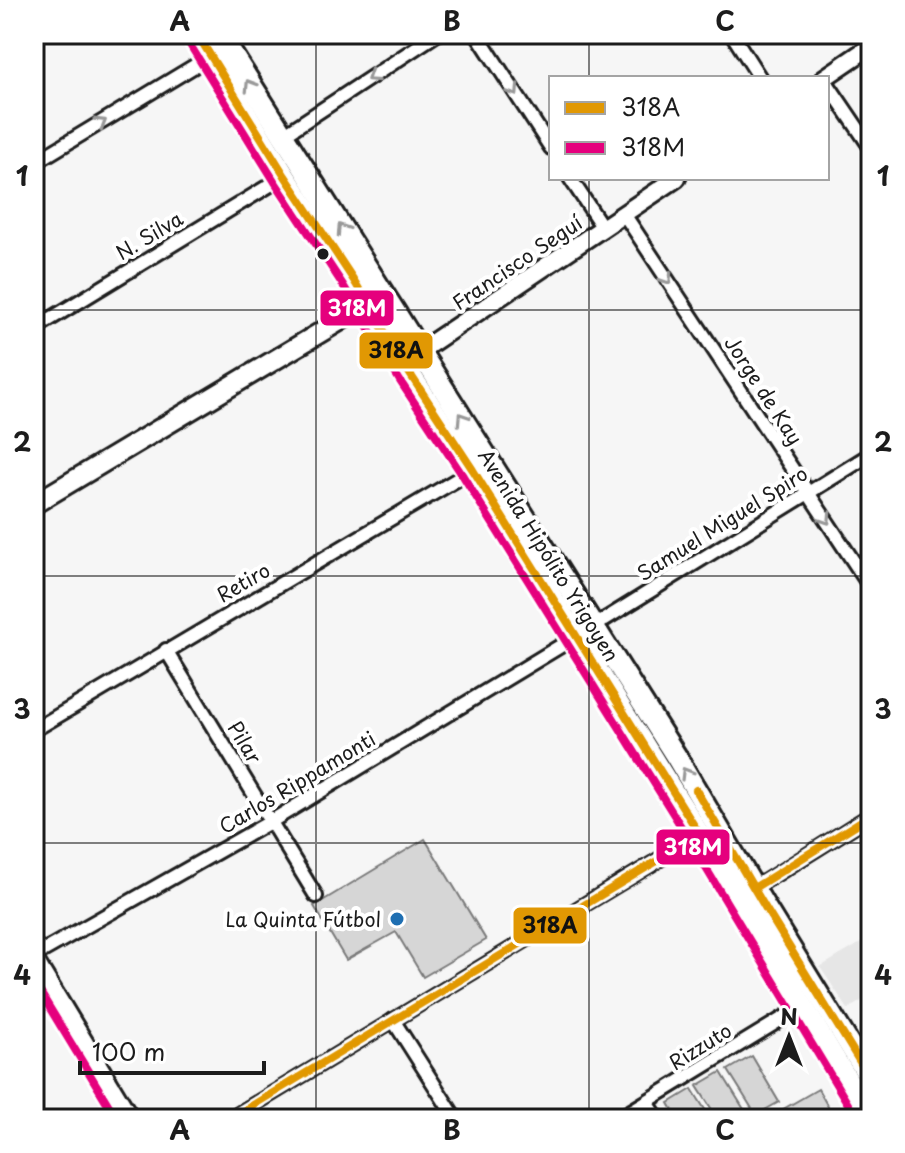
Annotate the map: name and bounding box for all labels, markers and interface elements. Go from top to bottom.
text: A [170,1,190,40]
text: B [443,1,461,40]
text: C [715,1,735,40]
one-way arrow [366,67,381,82]
legend [549,76,829,180]
one-way arrow [245,79,260,94]
one-way arrow [504,82,519,97]
text: 318A [621,88,680,124]
one-way arrow [92,117,107,132]
text: 318M [621,128,685,164]
text: 1 [16,156,28,195]
text: 1 [877,156,889,195]
street label: N. Silva [110,203,189,267]
street label: Francisco Seguí [446,207,588,317]
one-way arrow [337,223,352,237]
unlabelled marker [315,246,331,262]
one-way arrow [657,271,672,285]
line badge: 318M [319,289,395,327]
text: 318M [328,290,386,323]
street label: Jorge de Kay [718,330,810,450]
line badge: 318A [358,331,434,370]
text: 318A [368,332,424,365]
one-way arrow [456,413,471,427]
text: 2 [13,422,31,461]
text: 2 [874,422,892,461]
street label: Avenida Hipólito Yrigoyen [471,443,627,667]
street label: Samuel Miguel Spiro [631,458,813,588]
one-way arrow [816,511,831,525]
street label: Retiro [211,555,275,609]
text: 3 [13,689,31,728]
text: 3 [874,689,892,728]
street label: Pilar [221,715,269,769]
street label: Carlos Rippamonti [213,723,381,841]
one-way arrow [680,767,696,782]
line badge: 318M [655,828,731,866]
text: 318M [664,829,722,862]
place label: La Quinta Fútbol [225,904,381,934]
line badge: 318A [512,906,588,945]
text: 318A [522,907,578,940]
marker: La Quinta Fútbol [388,910,406,928]
text: 4 [13,955,31,994]
text: 4 [874,955,892,994]
north arrow [749,997,829,1077]
text: N [780,999,798,1032]
street label: Rizzuto [663,1015,737,1077]
scale bar [80,1025,264,1075]
text: 100 m [92,1033,165,1069]
text: A [170,1110,190,1149]
text: B [443,1110,461,1149]
text: C [715,1110,735,1149]

